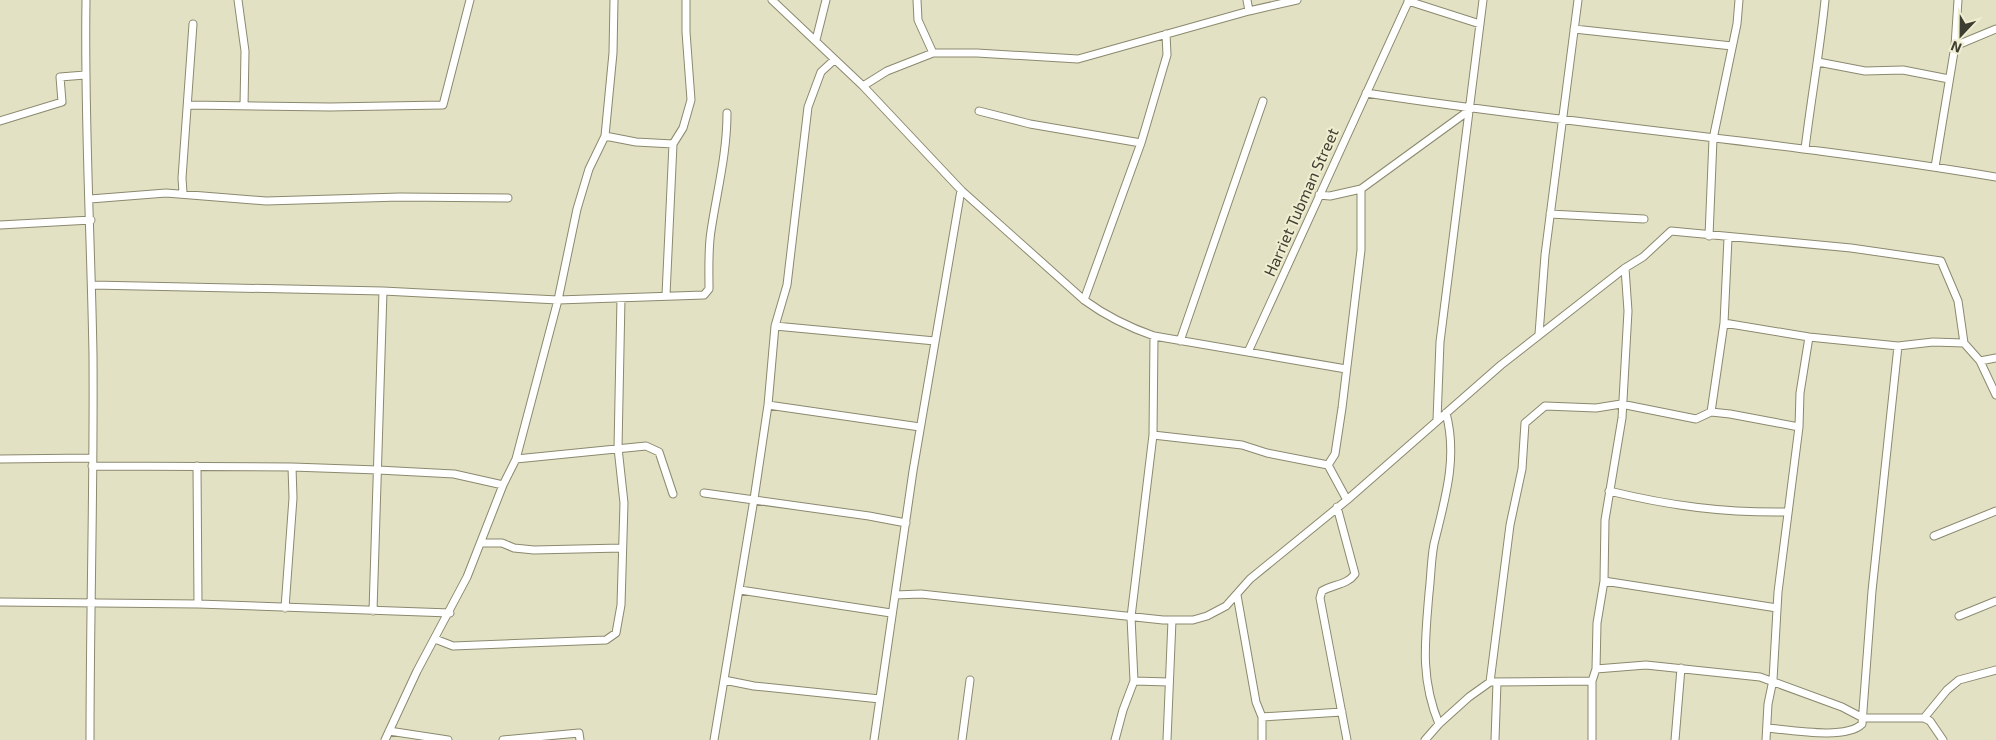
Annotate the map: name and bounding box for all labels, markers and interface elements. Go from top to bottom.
north arrow [1936,10,1986,60]
text: N [1948,38,1964,57]
street label: Harriet Tubman Street [1259,125,1342,279]

